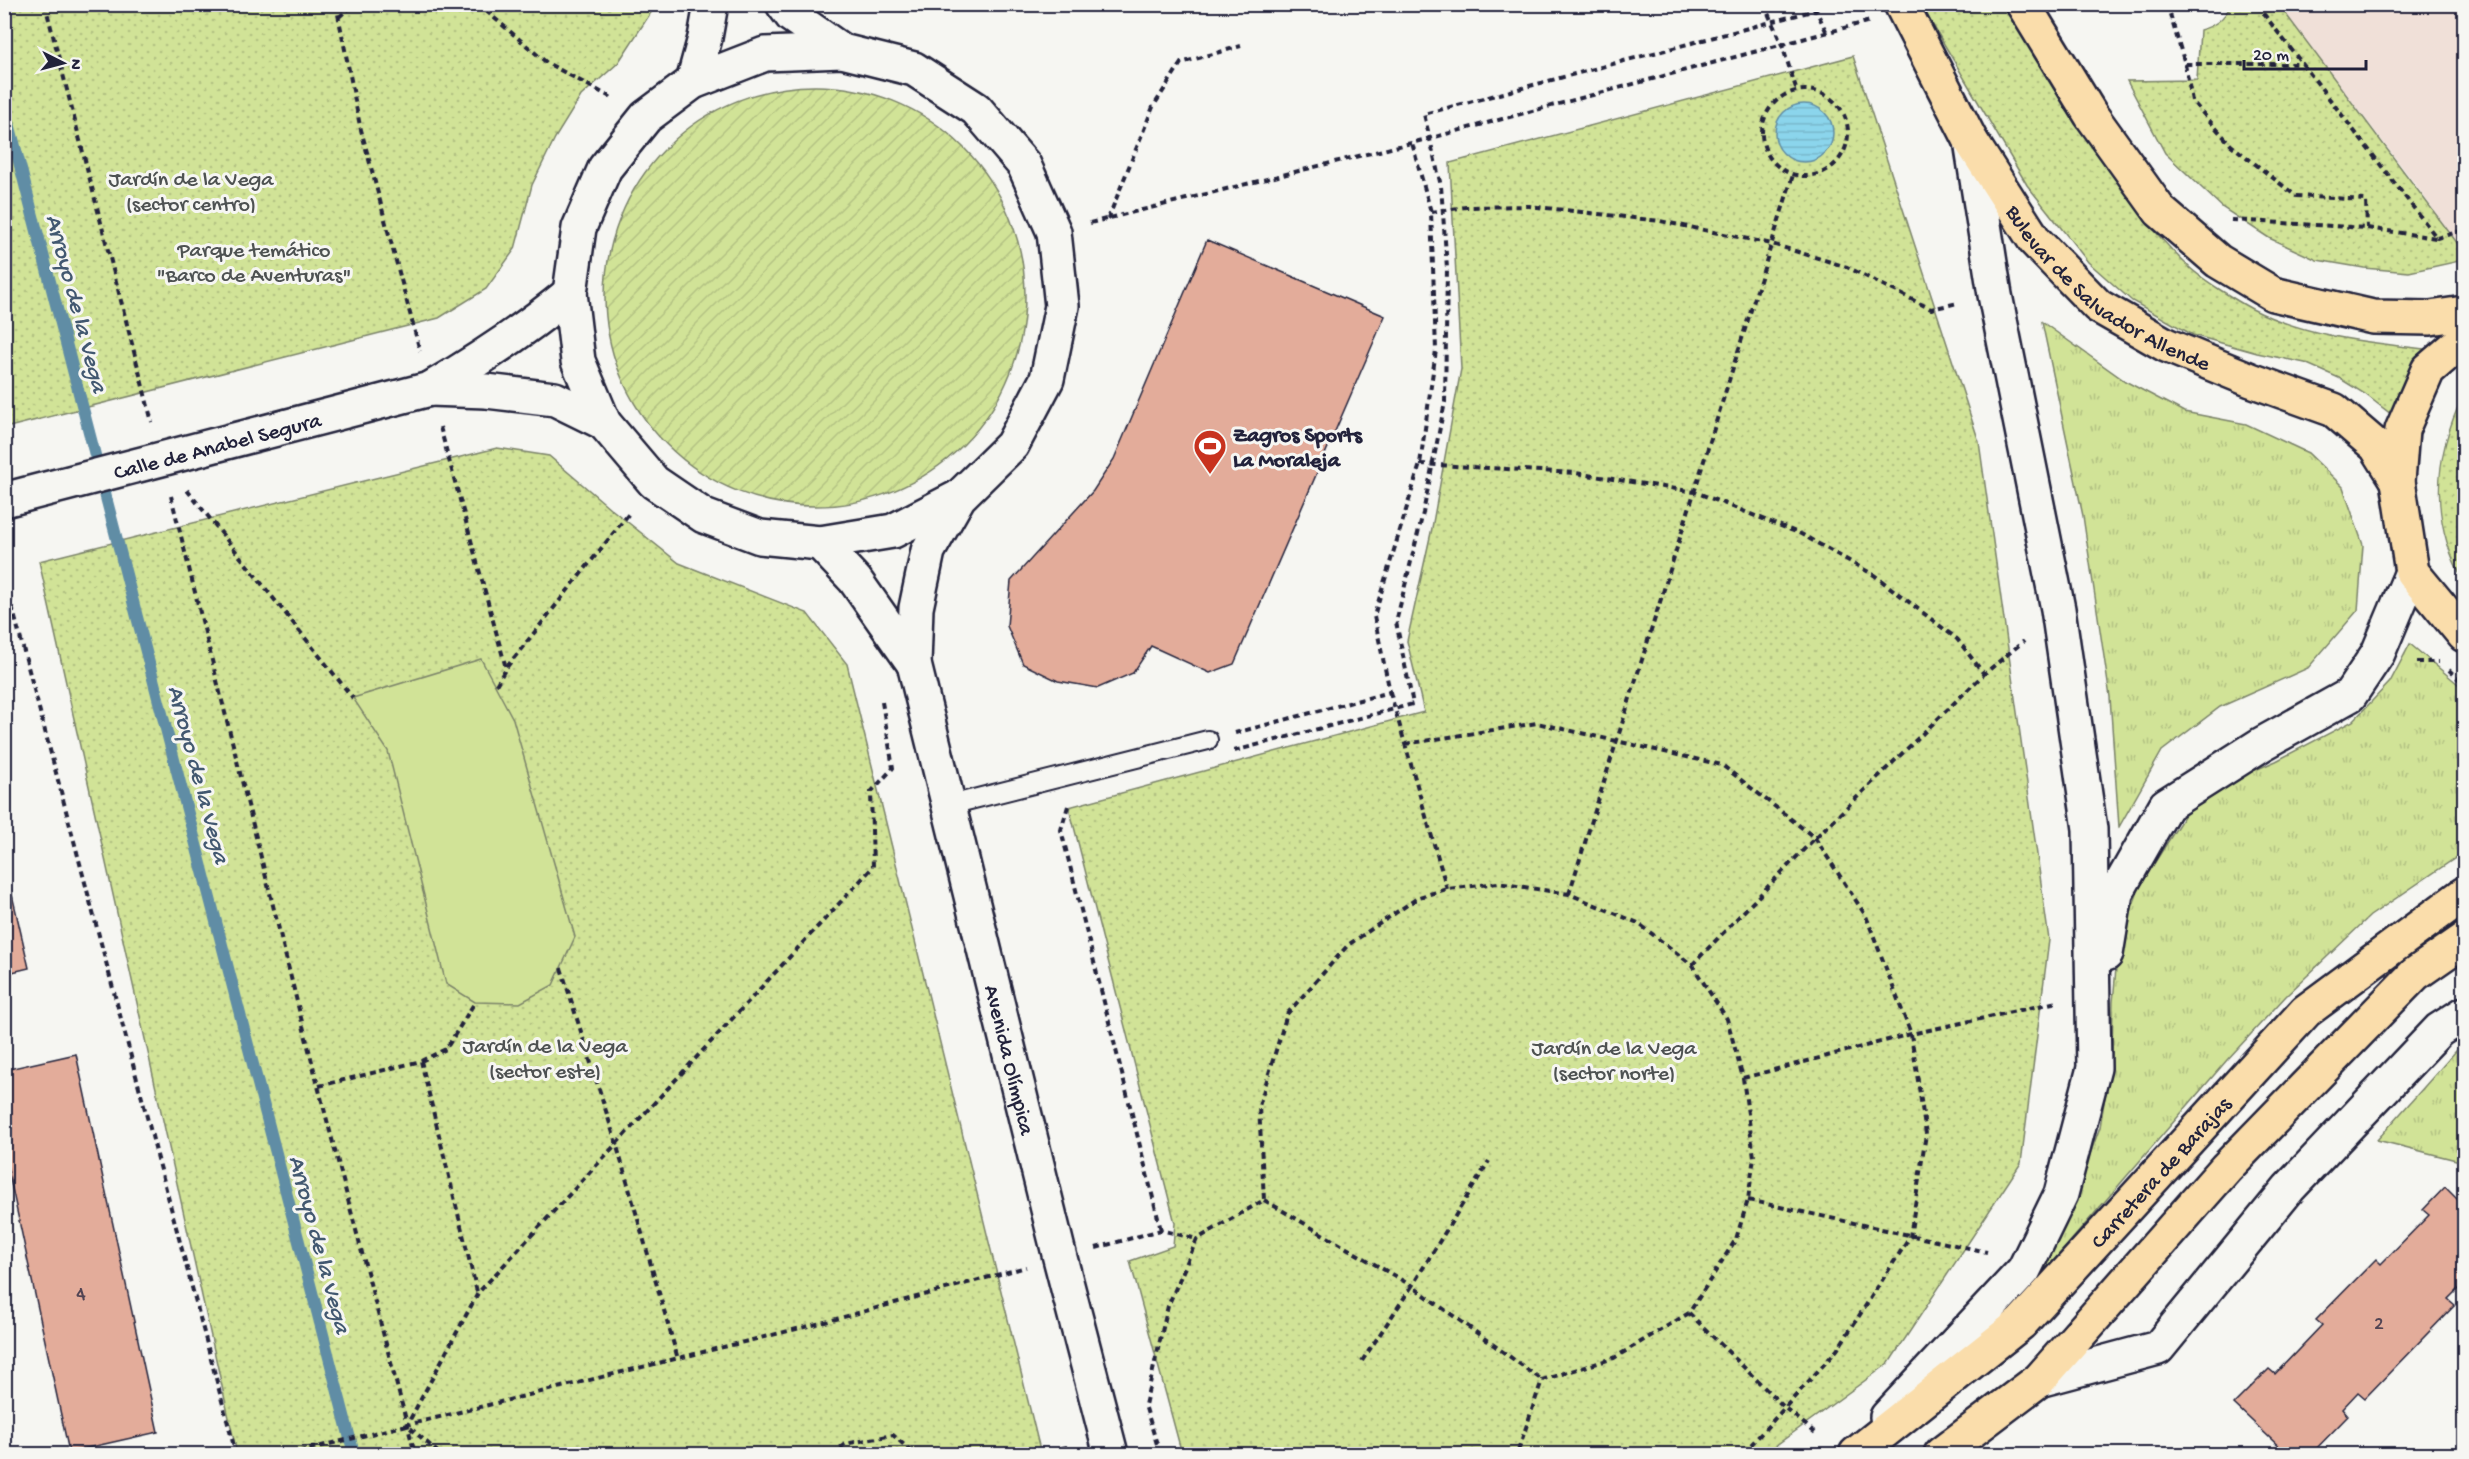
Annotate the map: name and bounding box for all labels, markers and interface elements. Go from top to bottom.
north arrow [33,33,93,93]
scale bar [2244,33,2366,71]
text: 20 m [2253,46,2289,67]
text: N [64,58,84,71]
park label: Jardín de la Vega (sector centro) [108,168,274,219]
street label: Bulevar de Salvador Allende [1998,200,2214,379]
water label: Arroyo de la Vega [37,212,113,398]
park label: Parque temático "Barco de Aventuras" [157,239,351,290]
street label: Calle de Anabel Segura [112,409,325,488]
place label: Zagros Sports La Moraleja [1233,424,1364,475]
sports icon: Zagros Sports La Moraleja [1192,428,1228,475]
water label: Arroyo de la Vega [159,683,235,869]
street label: Avenida Olímpica [976,983,1038,1139]
park label: Jardín de la Vega (sector este) [462,1035,628,1086]
park label: Jardín de la Vega (sector norte) [1531,1037,1697,1088]
street label: Carretera de Barajas [2087,1092,2239,1255]
water label: Arroyo de la Vega [280,1153,356,1339]
house number: 4 [76,1284,86,1307]
house number: 2 [2374,1314,2384,1337]

